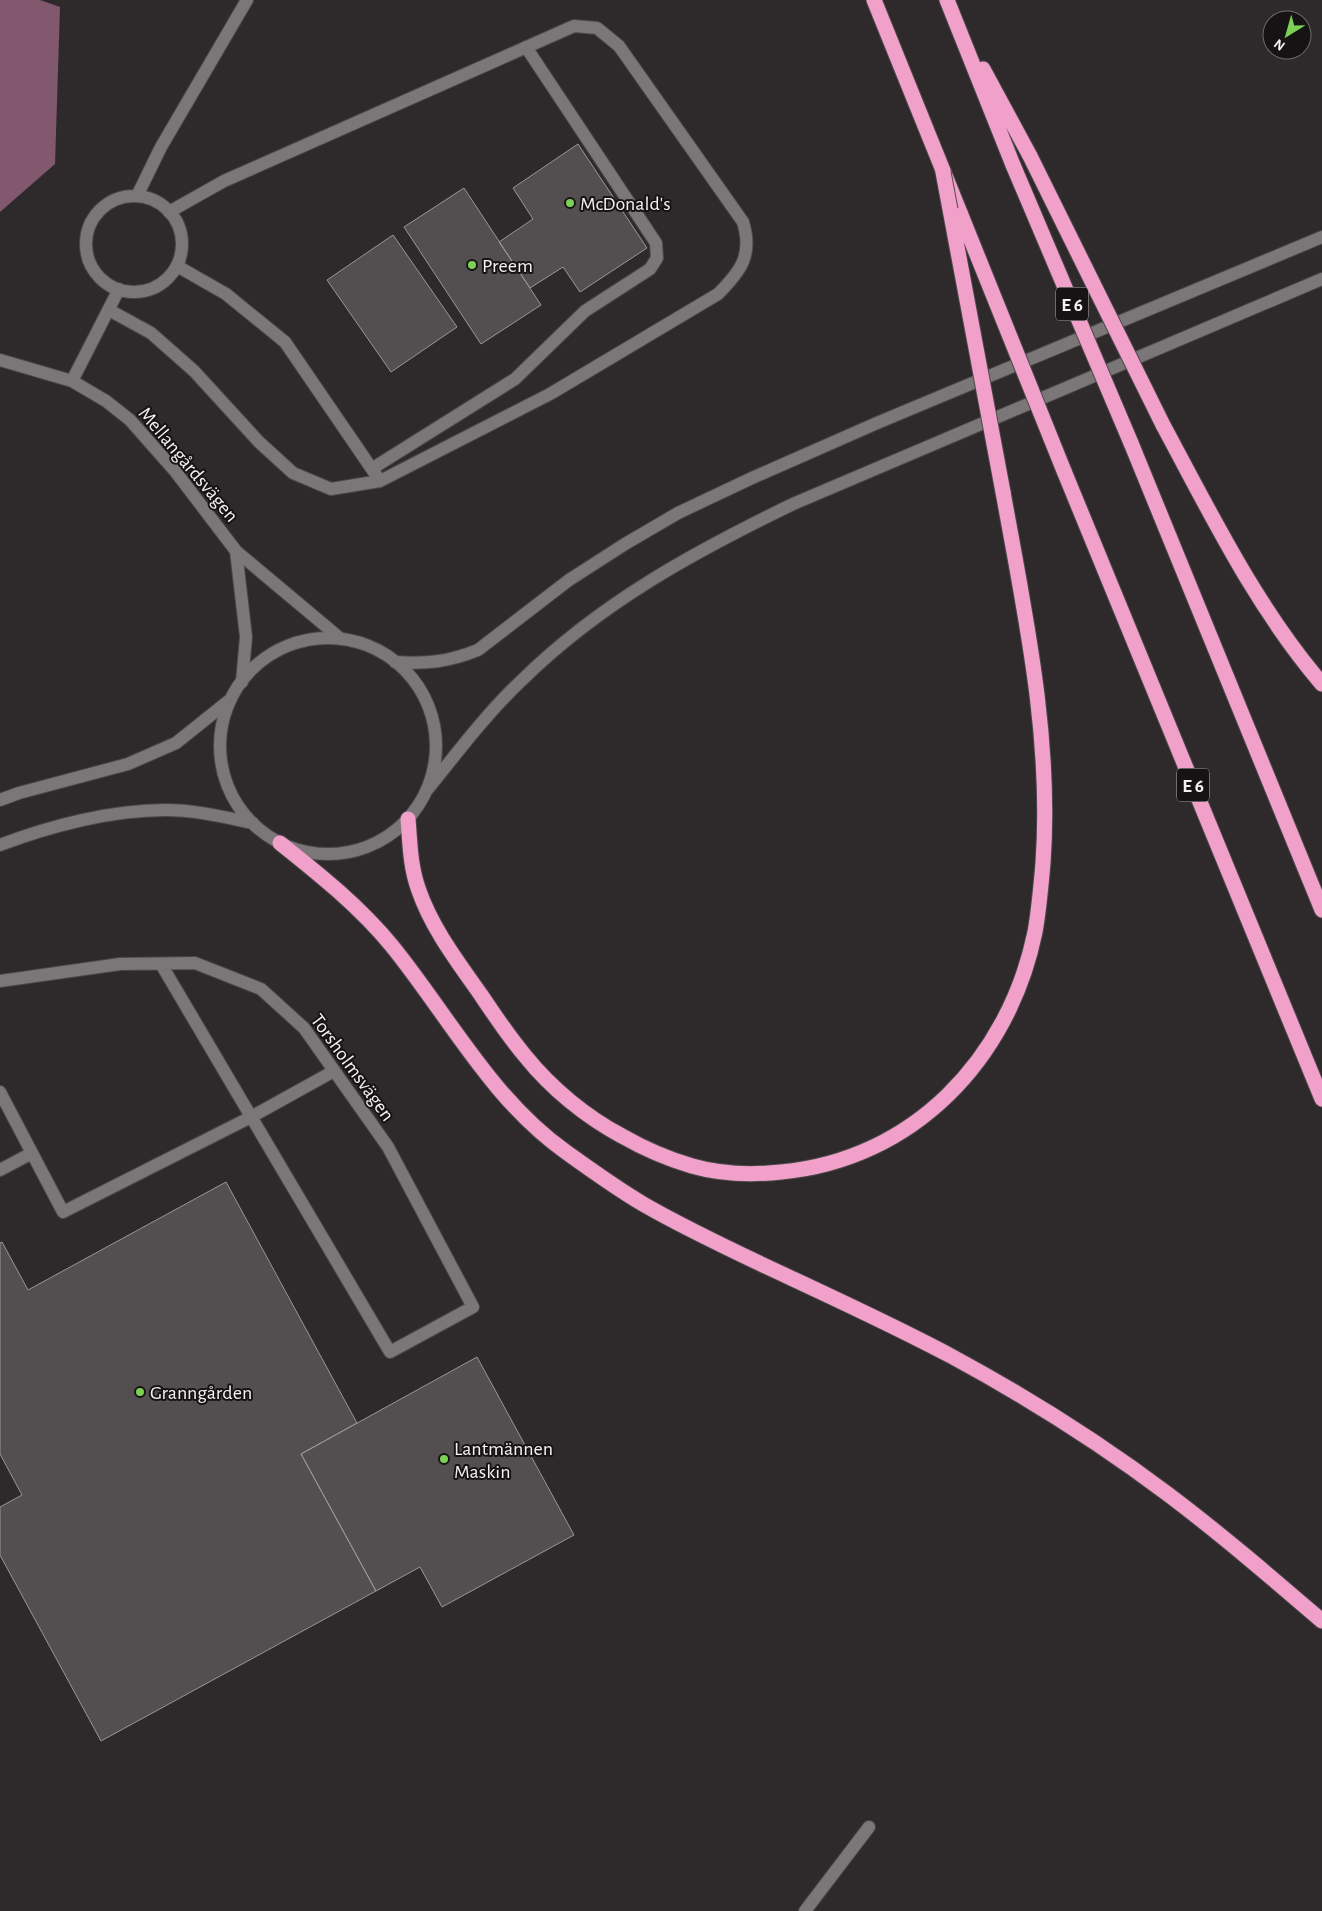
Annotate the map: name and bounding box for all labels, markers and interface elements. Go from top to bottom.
north arrow [1262,10,1312,60]
text: N [1272,36,1288,53]
place label: McDonald's [580,194,671,214]
marker: McDonald's [564,197,576,209]
place label: Preem [482,256,533,276]
marker: Preem [466,259,478,271]
road number: E 6 [1056,288,1088,320]
street label: Mellangårdsvägen [135,403,242,526]
road number: E 6 [1177,768,1209,802]
street label: Torsholmsvägen [307,1010,398,1125]
place label: Granngården [150,1383,252,1403]
marker: Granngården [134,1386,146,1398]
place label: Lantmännen Maskin [454,1439,553,1482]
marker: Lantmännen Maskin [438,1453,450,1465]

